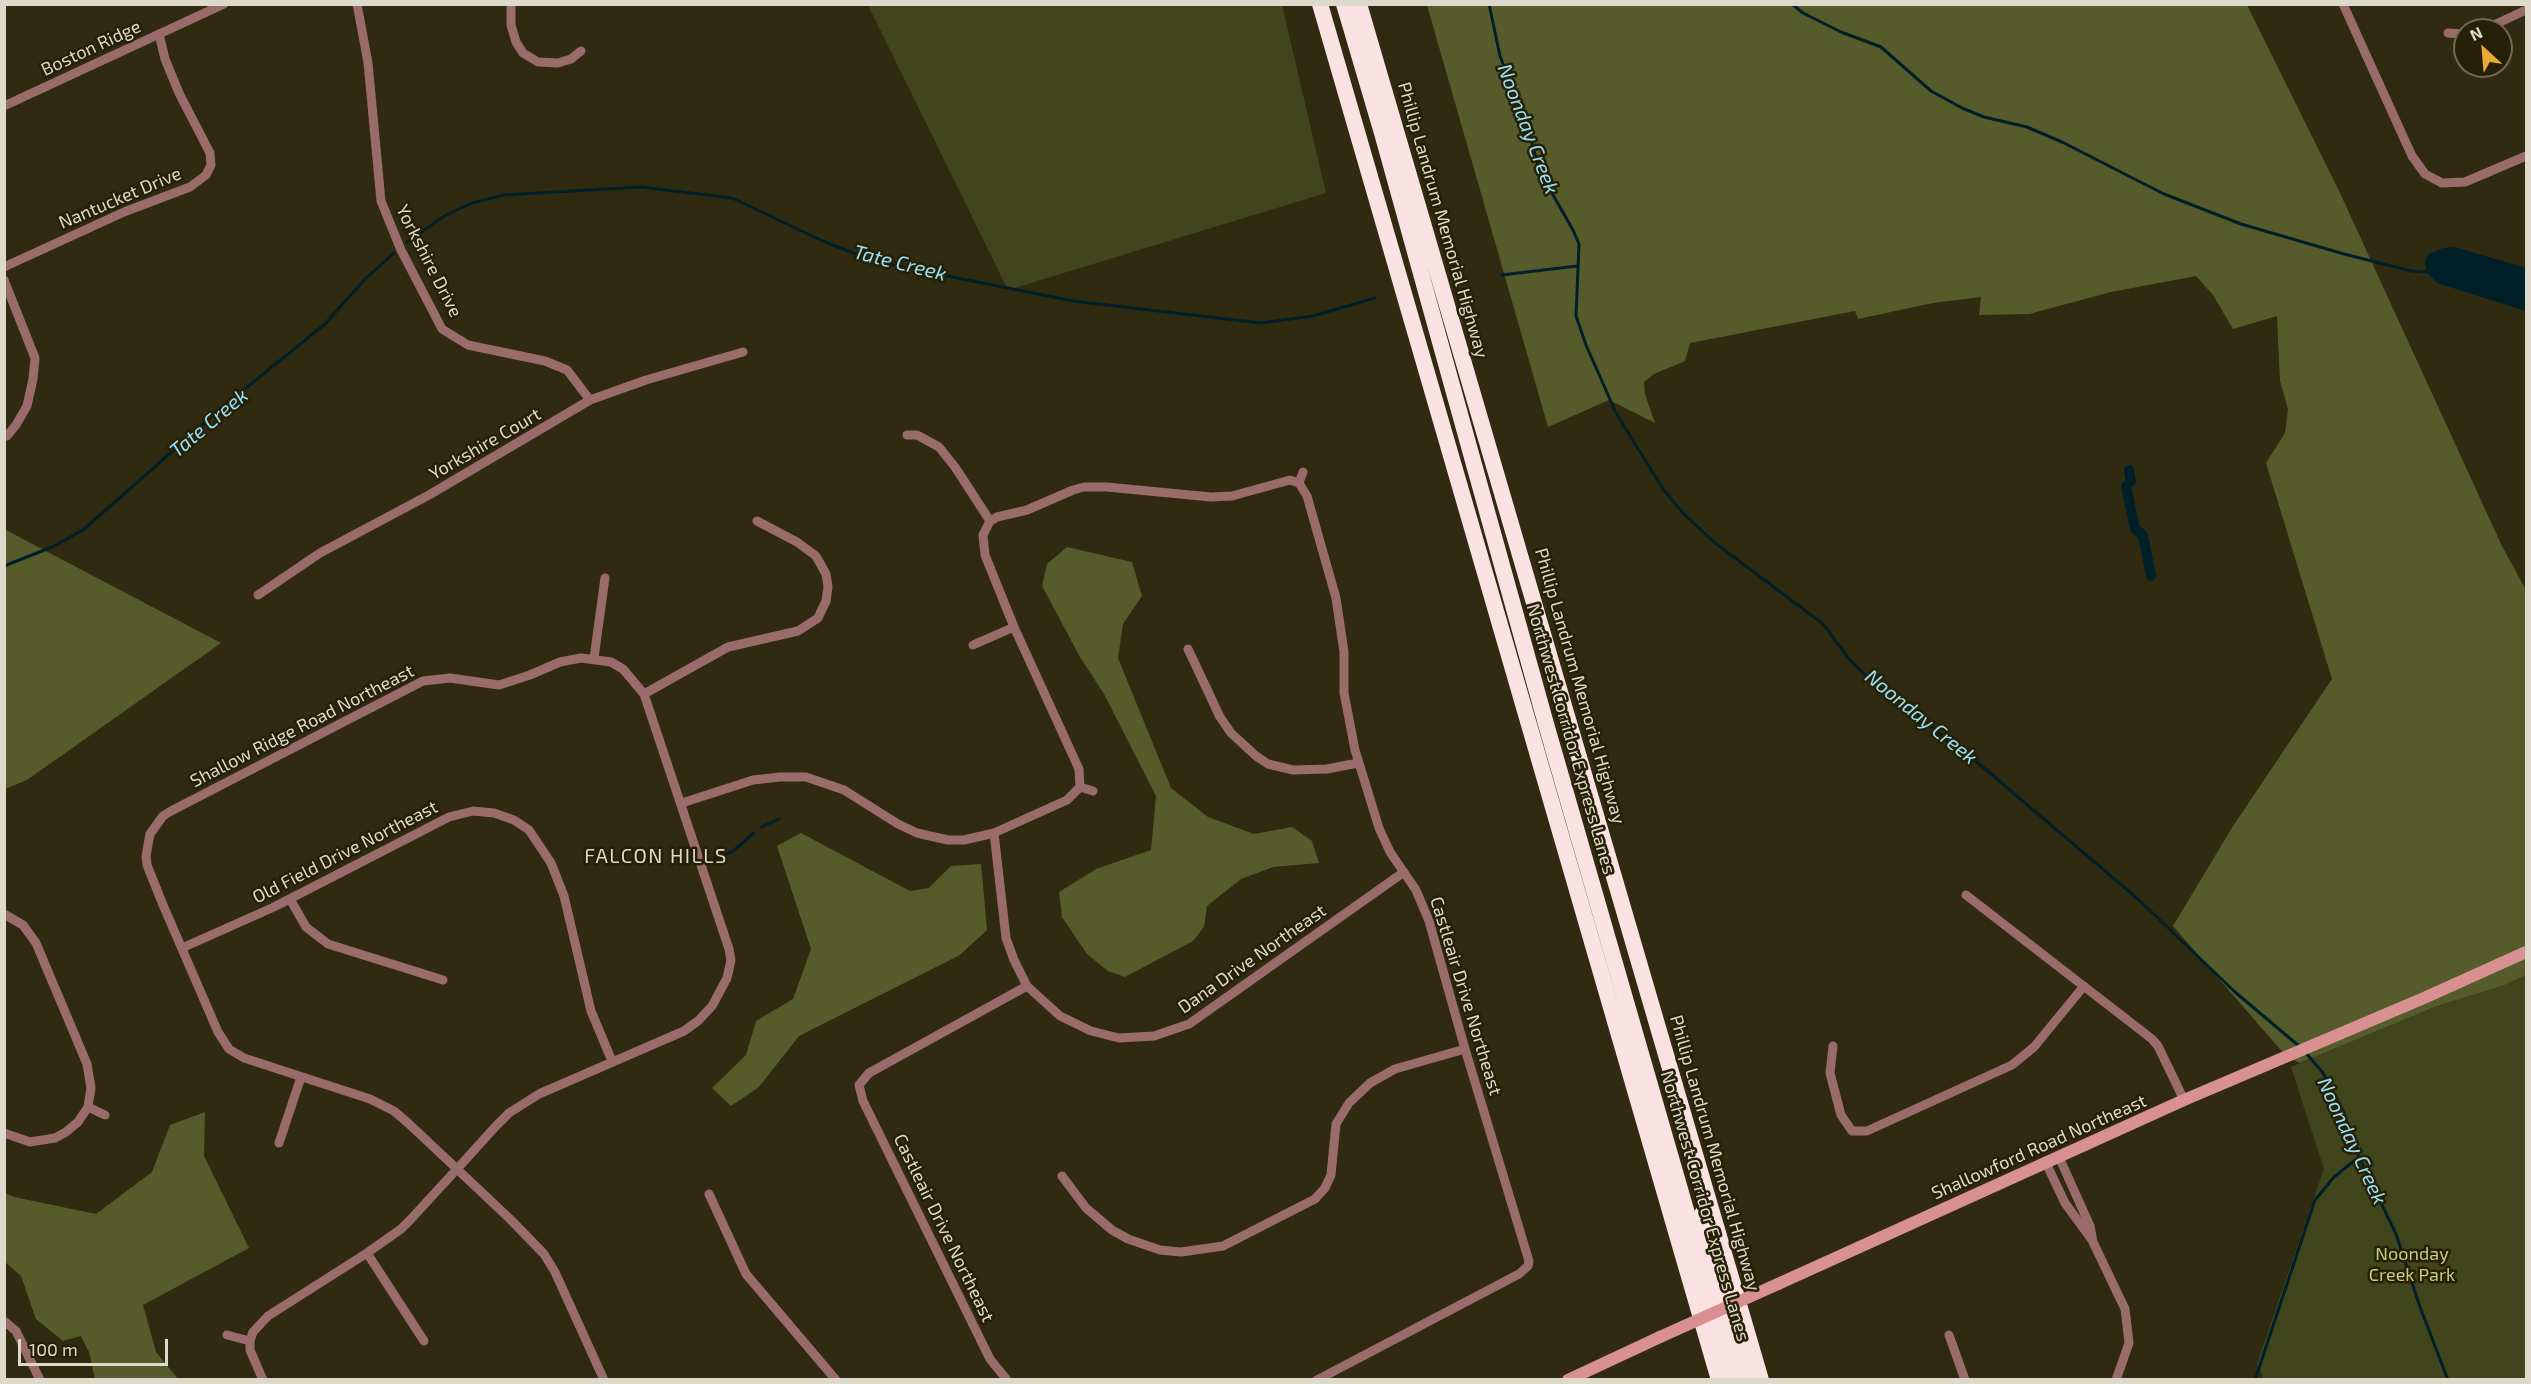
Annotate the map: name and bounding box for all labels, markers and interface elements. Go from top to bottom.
street label: Boston Ridge [38,15,144,81]
north arrow [2453,18,2513,78]
text: N [2466,22,2485,44]
water label: Noonday Creek [1492,61,1564,197]
street label: Phillip Landrum Memorial Highway [1393,80,1493,360]
street label: Nantucket Drive [55,162,185,234]
street label: Yorkshire Drive [391,201,467,321]
water label: Tate Creek [851,240,949,286]
water label: Tate Creek [165,383,253,463]
street label: Yorkshire Court [425,403,545,485]
street label: Phillip Landrum Memorial Highway [1530,546,1630,826]
street label: Northwest Corridor Express Lanes [1522,601,1620,877]
street label: Shallow Ridge Road Northeast [187,660,417,792]
water label: Noonday Creek [1860,664,1982,770]
street label: Old Field Drive Northeast [249,796,441,908]
district label: FALCON HILLS [584,844,728,868]
street label: Castleair Drive Northeast [1425,894,1507,1098]
street label: Dana Drive Northeast [1174,900,1330,1018]
street label: Phillip Landrum Memorial Highway [1665,1013,1765,1293]
street label: Northwest Corridor Express Lanes [1656,1068,1754,1344]
water label: Noonday Creek [2312,1074,2392,1208]
street label: Shallowford Road Northeast [1928,1090,2150,1204]
street label: Castleair Drive Northeast [889,1130,999,1326]
park label: Noonday Creek Park [2369,1243,2455,1286]
scale bar [21,1327,171,1365]
text: 100 m [29,1338,78,1360]

